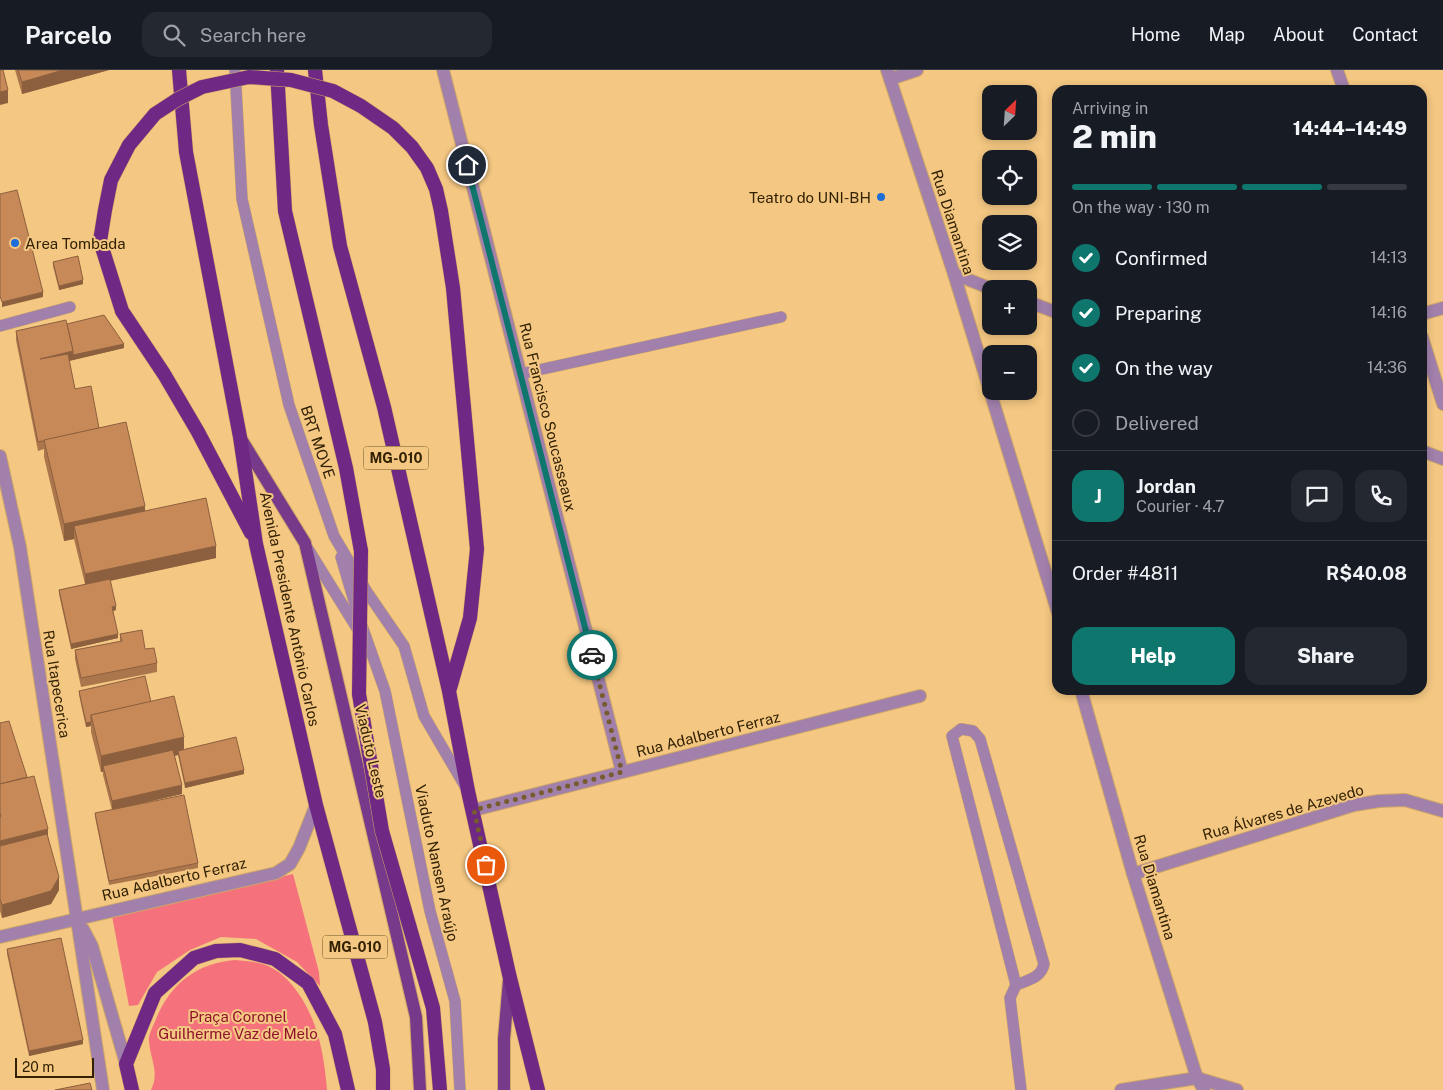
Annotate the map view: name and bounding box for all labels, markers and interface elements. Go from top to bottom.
search box [142,12,492,57]
text: Parcelo [25,21,112,49]
icon: search [160,21,188,49]
text: Search here [200,24,306,46]
text: Home [1131,24,1181,45]
text: Map [1209,24,1245,45]
text: About [1273,24,1324,45]
text: Contact [1352,24,1418,45]
north arrow [982,85,1038,140]
map controls [982,85,1037,400]
text: Arriving in [1072,99,1148,118]
text: 14:44–14:49 [1293,117,1407,139]
text: 2 min [1072,118,1157,155]
pin [446,144,488,186]
button: locate [982,150,1037,205]
icon: home [453,151,481,179]
street label: Rua Diamantina [928,167,978,277]
place label: Teatro do UNI-BH [749,189,871,206]
marker: Teatro do UNI-BH [875,191,887,203]
text: On the way · 130 m [1072,198,1210,217]
button: layers [982,215,1037,270]
place label: Area Tombada [25,235,125,252]
marker: Area Tombada [9,237,21,249]
icon: check [1072,244,1100,272]
text: Confirmed [1115,247,1208,269]
text: 14:13 [1370,248,1407,267]
button: + [982,280,1037,335]
icon: check [1072,299,1100,327]
text: Preparing [1115,302,1202,324]
text: 14:16 [1370,303,1407,322]
street label: Rua Francisco Soucasseaux [516,321,580,513]
button: − [982,345,1037,400]
icon: check [1072,354,1100,382]
text: On the way [1115,357,1213,379]
text: 14:36 [1367,358,1407,377]
street label: BRT MOVE [298,403,338,481]
text: Delivered [1115,412,1199,434]
road number: MG-010 [364,446,428,469]
button: chat [1291,470,1343,522]
button: phone [1355,470,1407,522]
text: Jordan [1136,475,1196,497]
text: J [1094,485,1102,507]
street label: Avenida Presidente Antônio Carlos [257,490,323,728]
text: Courier · 4.7 [1136,497,1225,516]
text: Order #4811 [1072,562,1178,584]
text: R$40.08 [1326,562,1407,584]
button: Help [1072,627,1235,685]
button: Share [1245,627,1407,685]
street label: Rua Itapecerica [40,629,74,739]
courier [567,630,617,680]
icon: car [578,641,606,669]
street label: Viaduto Leste [352,702,390,800]
street label: Rua Adalberto Ferraz [634,708,782,760]
street label: Rua Álvares de Azevedo [1200,781,1366,843]
street label: Viaduto Nansen Araújo [412,783,462,943]
street label: Rua Diamantina [1131,832,1179,942]
pin [465,844,507,886]
icon: bag [472,851,500,879]
street label: Rua Adalberto Ferraz [100,854,248,904]
road number: MG-010 [322,936,388,959]
park label: Praça Coronel Guilherme Vaz de Melo [158,1008,318,1042]
scale bar [15,1055,94,1078]
text: 20 m [22,1059,54,1075]

